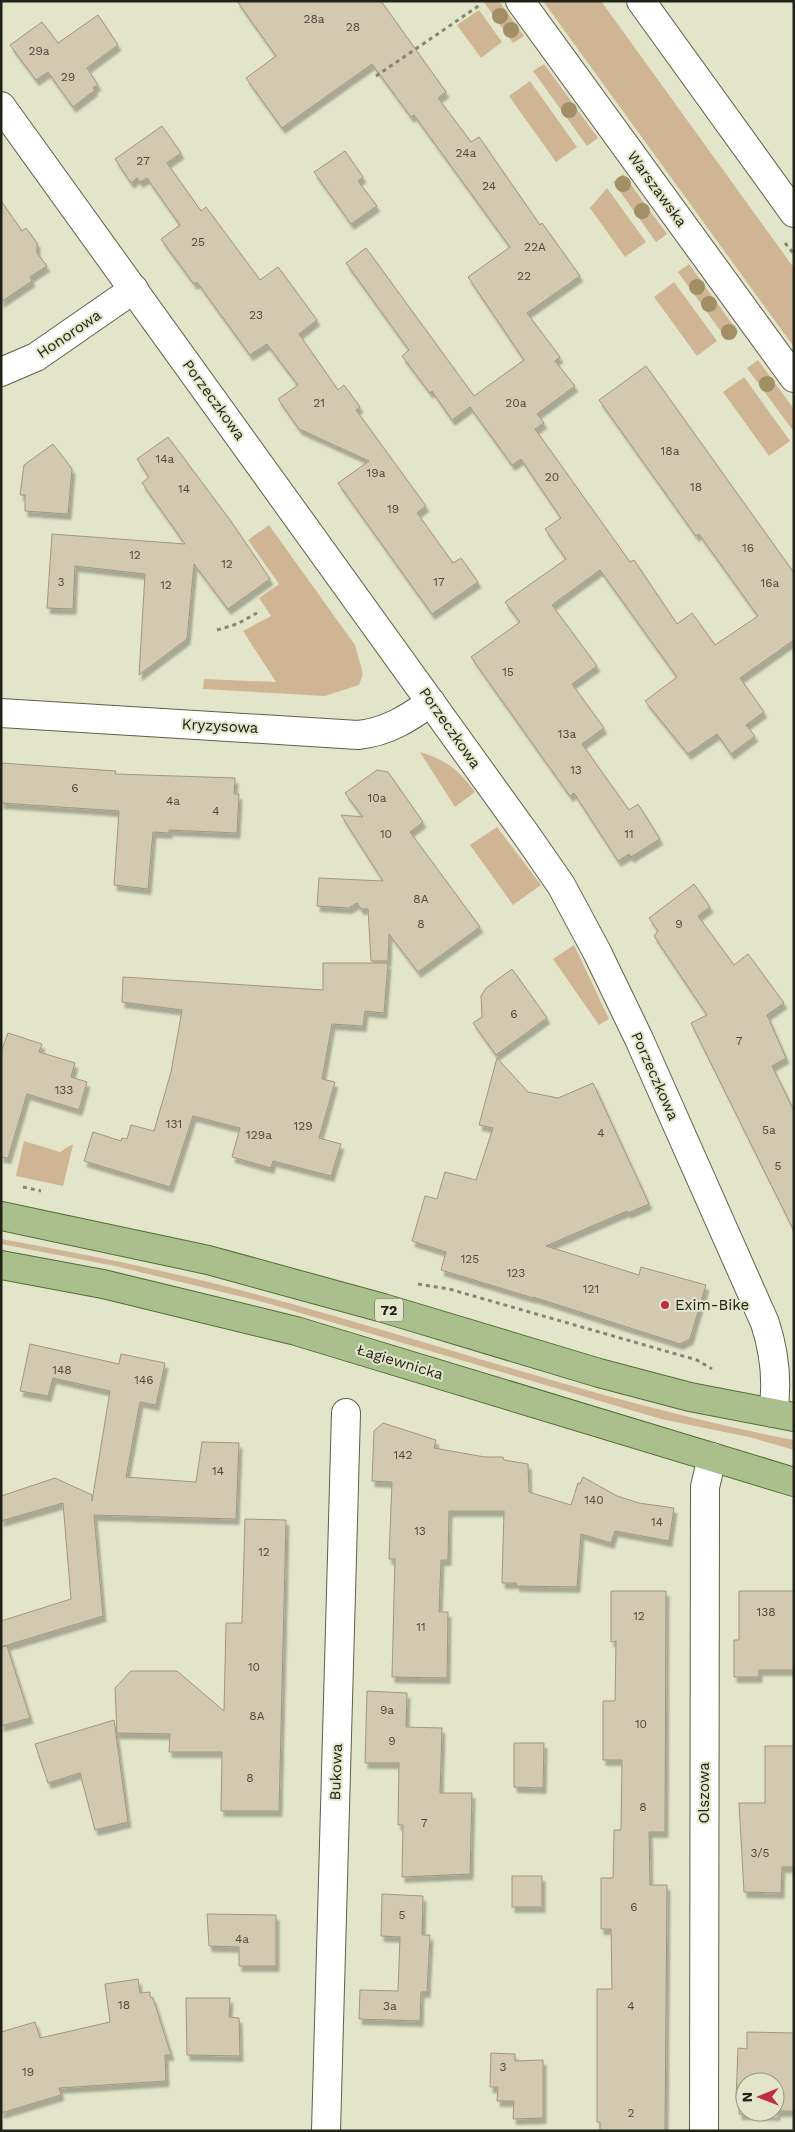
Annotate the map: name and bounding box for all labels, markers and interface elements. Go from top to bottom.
house number: 28a [303,12,325,26]
house number: 28 [346,20,360,34]
house number: 29a [28,44,50,58]
house number: 29 [61,70,75,84]
house number: 24a [456,146,477,160]
street label: Warszawska [623,148,691,231]
house number: 27 [136,154,150,168]
house number: 24 [482,179,496,193]
house number: 25 [191,235,205,249]
house number: 22A [524,240,546,254]
house number: 22 [517,269,531,283]
street label: Honorowa [33,306,105,362]
house number: 23 [249,308,263,322]
street label: Porzeczkowa [179,356,249,444]
house number: 21 [313,396,325,410]
house number: 20a [505,396,527,410]
house number: 18a [661,444,680,458]
house number: 14a [156,452,175,466]
house number: 19a [367,466,386,480]
house number: 20 [545,470,559,484]
house number: 18 [690,480,702,494]
house number: 14 [178,482,190,496]
house number: 19 [387,502,399,516]
house number: 16 [742,541,754,555]
house number: 12 [129,548,141,562]
house number: 12 [221,557,233,571]
house number: 3 [58,575,65,589]
house number: 17 [433,575,445,589]
house number: 16a [761,576,780,590]
house number: 12 [160,578,172,592]
house number: 15 [502,665,514,679]
street label: Porzeczkowa [415,684,485,772]
street label: Kryzysowa [181,715,259,737]
house number: 13a [558,727,576,741]
house number: 13 [570,763,582,777]
house number: 6 [71,781,79,795]
house number: 10a [368,791,387,805]
house number: 4a [166,794,180,808]
house number: 4 [212,804,220,818]
house number: 10 [380,827,392,841]
house number: 11 [624,827,634,841]
house number: 8A [413,892,429,906]
house number: 8 [417,917,425,931]
house number: 9 [675,917,683,931]
house number: 6 [510,1007,518,1021]
street label: Porzeczkowa [627,1029,683,1123]
house number: 7 [736,1034,743,1048]
house number: 133 [55,1083,73,1097]
house number: 131 [166,1117,182,1131]
house number: 129 [293,1119,313,1133]
house number: 5a [762,1123,776,1137]
house number: 4 [597,1126,605,1140]
house number: 129a [246,1128,272,1142]
house number: 5 [775,1159,782,1173]
house number: 125 [461,1252,479,1266]
house number: 123 [507,1266,525,1280]
house number: 121 [583,1282,599,1296]
place label: Exim-Bike [675,1296,749,1314]
road number: 72 [375,1298,403,1322]
marker: Exim-Bike [659,1299,671,1311]
street label: Łagiewnicka [355,1340,446,1384]
house number: 148 [52,1363,72,1377]
house number: 146 [134,1373,154,1387]
house number: 142 [393,1448,413,1462]
house number: 14 [212,1464,224,1478]
house number: 140 [584,1493,604,1507]
house number: 14 [651,1515,663,1529]
house number: 13 [414,1524,426,1538]
house number: 12 [258,1545,270,1559]
house number: 138 [756,1605,776,1619]
house number: 12 [633,1609,645,1623]
house number: 11 [416,1620,426,1634]
house number: 10 [248,1660,260,1674]
house number: 9a [380,1703,394,1717]
house number: 8A [249,1709,265,1723]
house number: 10 [635,1717,647,1731]
house number: 9 [388,1734,396,1748]
street label: Bukowa [326,1743,346,1801]
street label: Olszowa [695,1762,713,1824]
house number: 8 [246,1771,254,1785]
house number: 8 [639,1800,647,1814]
house number: 7 [421,1816,428,1830]
house number: 3/5 [750,1846,770,1860]
house number: 6 [630,1900,638,1914]
house number: 5 [399,1908,406,1922]
house number: 4a [235,1932,249,1946]
house number: 18 [118,1998,130,2012]
house number: 3a [383,1999,397,2013]
house number: 4 [627,1999,635,2013]
house number: 3 [500,2060,507,2074]
house number: 19 [22,2065,34,2079]
north arrow [735,2072,785,2122]
text: N [739,2092,755,2103]
house number: 2 [628,2106,635,2120]

